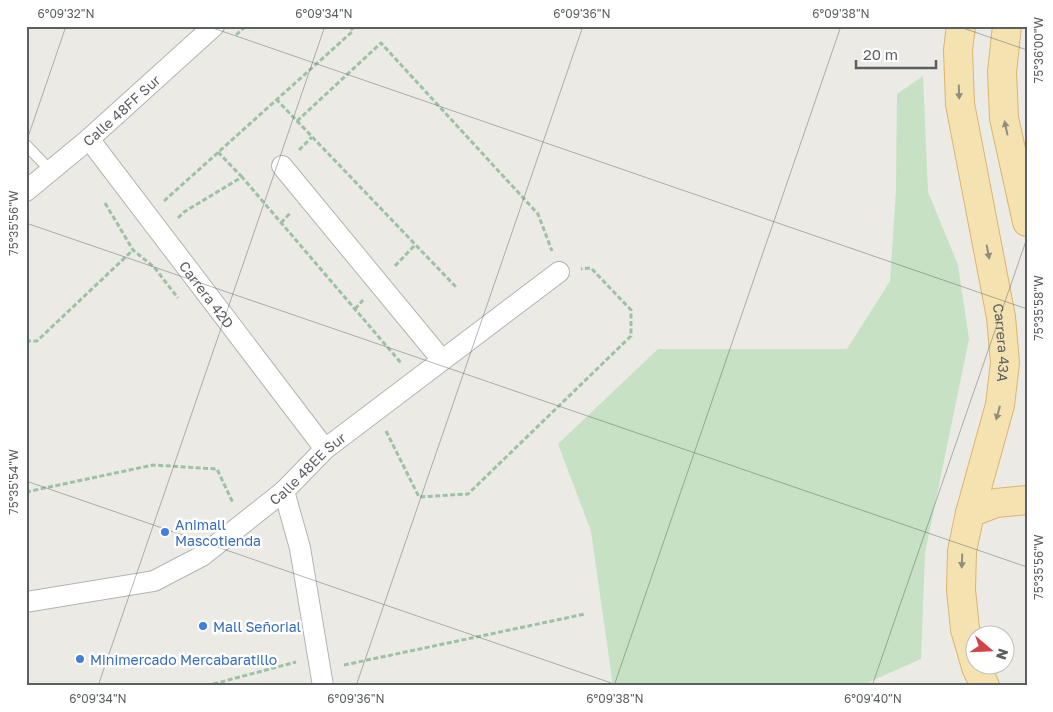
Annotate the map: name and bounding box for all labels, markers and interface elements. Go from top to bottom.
text: 6°09'32"N [37,6,95,21]
text: 6°09'34"N [295,6,353,21]
text: 6°09'36"N [553,6,611,21]
text: 6°09'38"N [812,6,870,21]
text: 75°36'00"W [1031,16,1046,83]
scale bar [856,38,936,70]
text: 20 m [863,45,898,63]
street label: Calle 48FF Sur [79,70,164,149]
one-way arrow [956,85,964,101]
one-way arrow [1001,120,1009,136]
text: 75°35'56"W [6,190,21,256]
one-way arrow [984,245,992,260]
street label: Carrera 42D [176,257,238,331]
text: 75°35'58"W [1031,275,1046,341]
street label: Carrera 43A [990,302,1014,384]
one-way arrow [994,405,1002,420]
street label: Calle 48EE Sur [266,428,349,508]
text: 75°35'54"W [6,449,21,515]
place label: Animall Mascotienda [175,516,261,549]
marker: Animall Mascotienda [159,526,171,538]
text: 75°35'56"W [1031,534,1046,600]
one-way arrow [957,553,965,569]
place label: Mall Señorial [213,618,301,635]
marker: Mall Señorial [197,620,209,632]
north arrow [966,624,1016,674]
text: N [993,647,1013,662]
place label: Minimercado Mercabaratillo [90,651,277,668]
marker: Minimercado Mercabaratillo [74,653,86,665]
text: 6°09'34"N [69,691,127,706]
text: 6°09'36"N [327,691,385,706]
text: 6°09'38"N [586,691,644,706]
text: 6°09'40"N [844,691,902,706]

